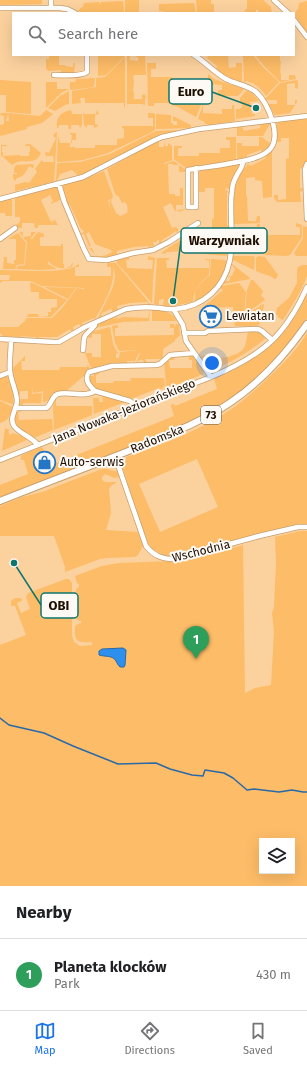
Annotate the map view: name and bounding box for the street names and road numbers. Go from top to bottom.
street label: Jana Nowaka-Jeziorańskiego [51,376,197,446]
road number: 73 [201,406,221,424]
street label: Radomska [128,422,186,456]
street label: Wschodnia [171,537,231,565]

